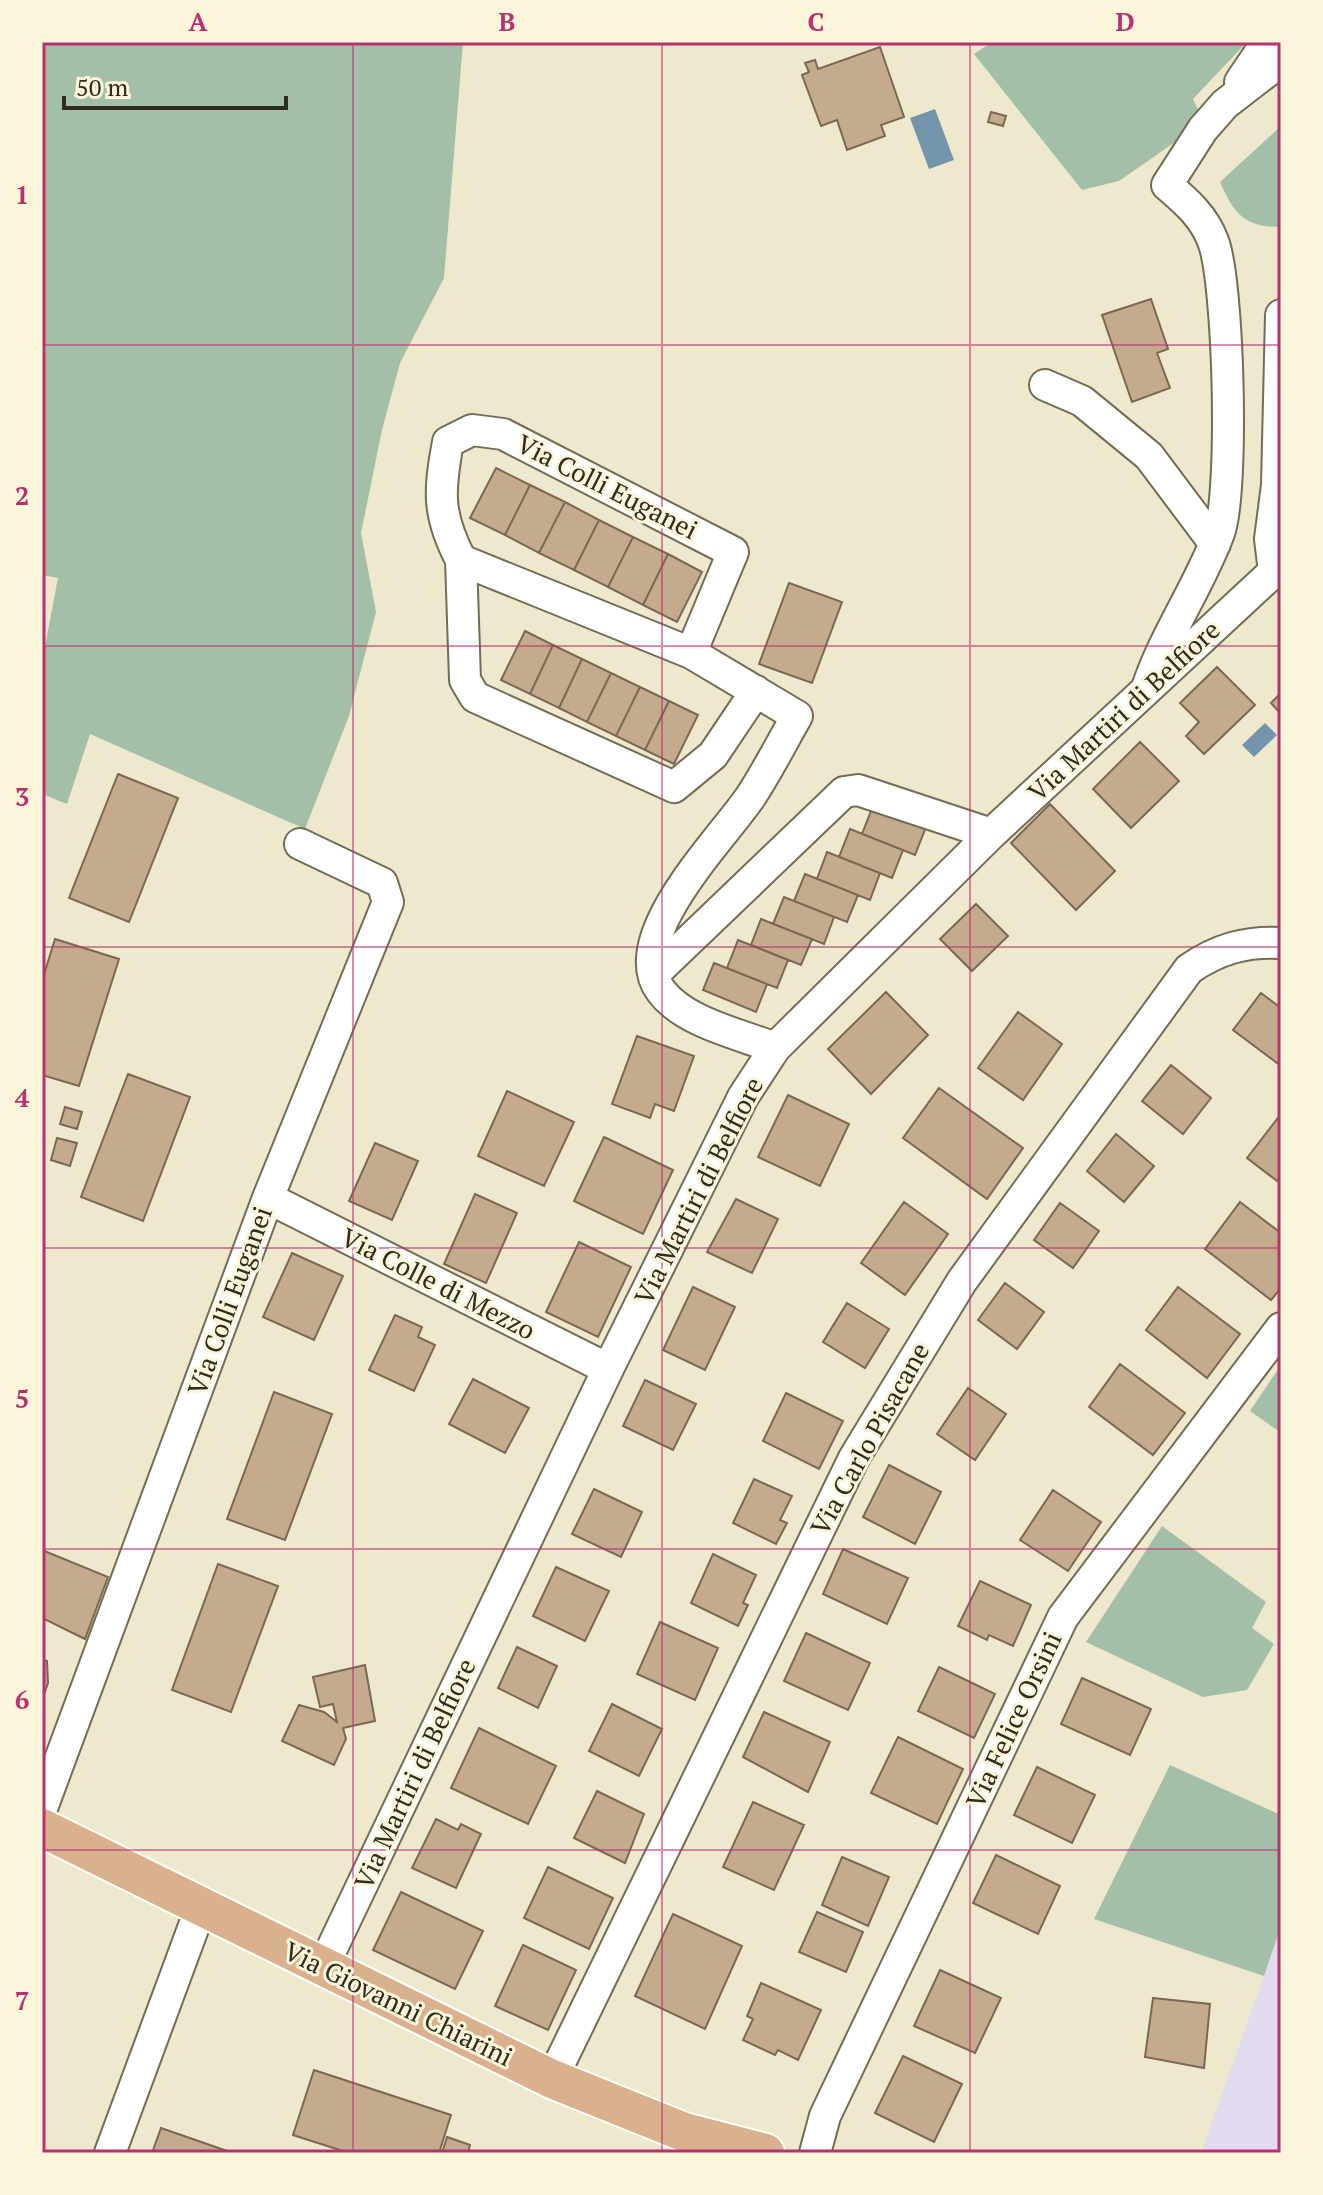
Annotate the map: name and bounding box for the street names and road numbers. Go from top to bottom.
street label: Via Colli Euganei [511,426,704,546]
street label: Via Martiri di Belfiore [1020,612,1227,808]
street label: Via Martiri di Belfiore [626,1071,770,1310]
street label: Via Colli Euganei [179,1202,279,1400]
street label: Via Colle di Mezzo [336,1220,541,1347]
street label: Via Carlo Pisacane [802,1336,936,1541]
street label: Via Felice Orsini [957,1626,1069,1813]
street label: Via Martiri di Belfiore [346,1653,483,1894]
street label: Via Giovanni Chiarini [279,1933,518,2073]

